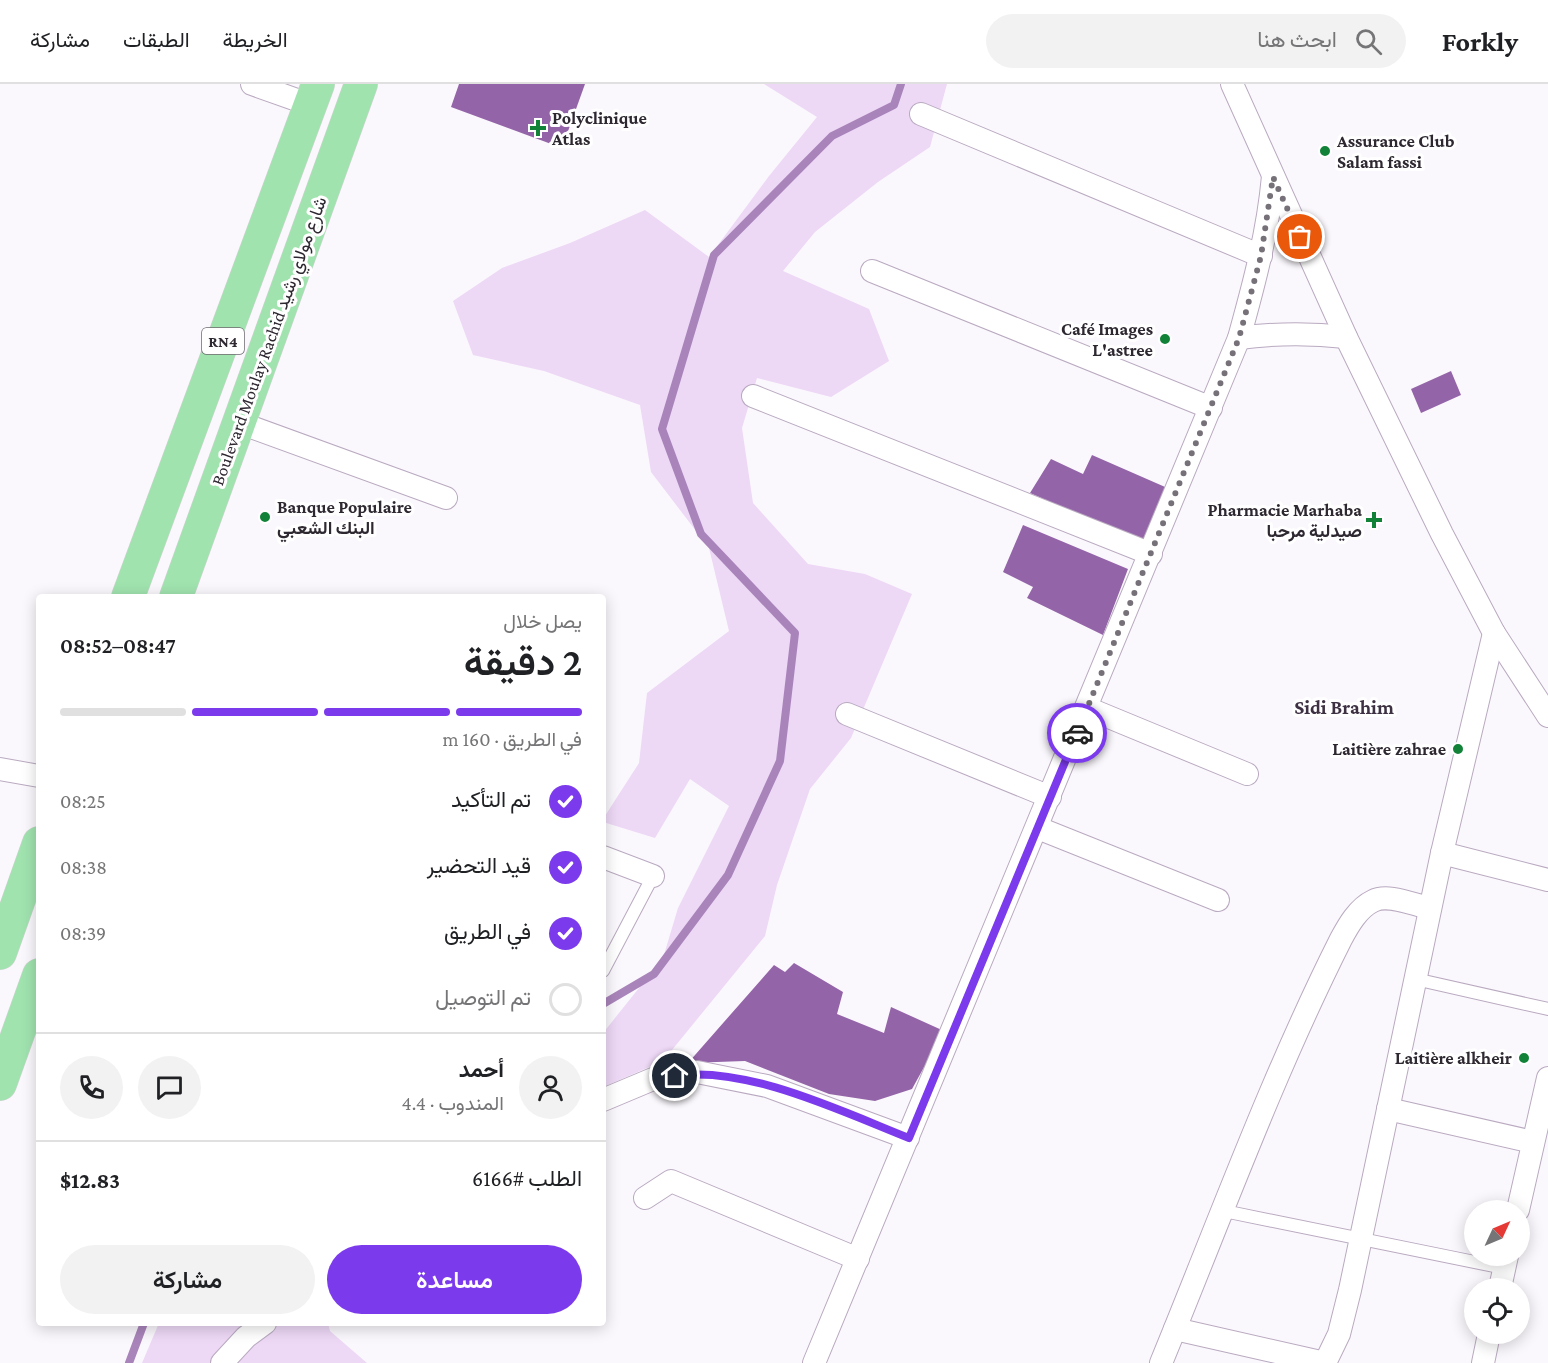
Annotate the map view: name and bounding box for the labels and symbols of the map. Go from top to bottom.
place label: Polyclinique Atlas [551,108,647,149]
marker: Polyclinique Atlas [529,119,547,137]
place label: Assurance Club Salam fassi [1336,131,1455,172]
marker: Assurance Club Salam fassi [1318,144,1332,158]
street label: Boulevard Moulay Rachid شارع مولاي رشيد [207,194,335,490]
pin [1274,211,1325,262]
place label: Café Images L'astree [1061,319,1153,360]
road number: RN4 [202,328,244,354]
marker: Café Images L'astree [1158,332,1172,346]
place label: Banque Populaire البنك الشعبي [277,497,412,543]
place label: Pharmacie Marhaba صيدلية مرحبا [1207,500,1362,542]
marker: Banque Populaire البنك الشعبي [258,510,272,524]
marker: Pharmacie Marhaba صيدلية مرحبا [1367,513,1381,527]
district label: Sidi Brahim [1294,696,1394,718]
courier [1047,703,1107,763]
place label: Laitière zahrae [1332,739,1446,759]
marker: Laitière zahrae [1451,742,1465,756]
place label: Laitière alkheir [1395,1048,1512,1068]
pin [649,1050,700,1101]
marker: Laitière alkheir [1517,1051,1531,1065]
north arrow [1464,1200,1530,1266]

